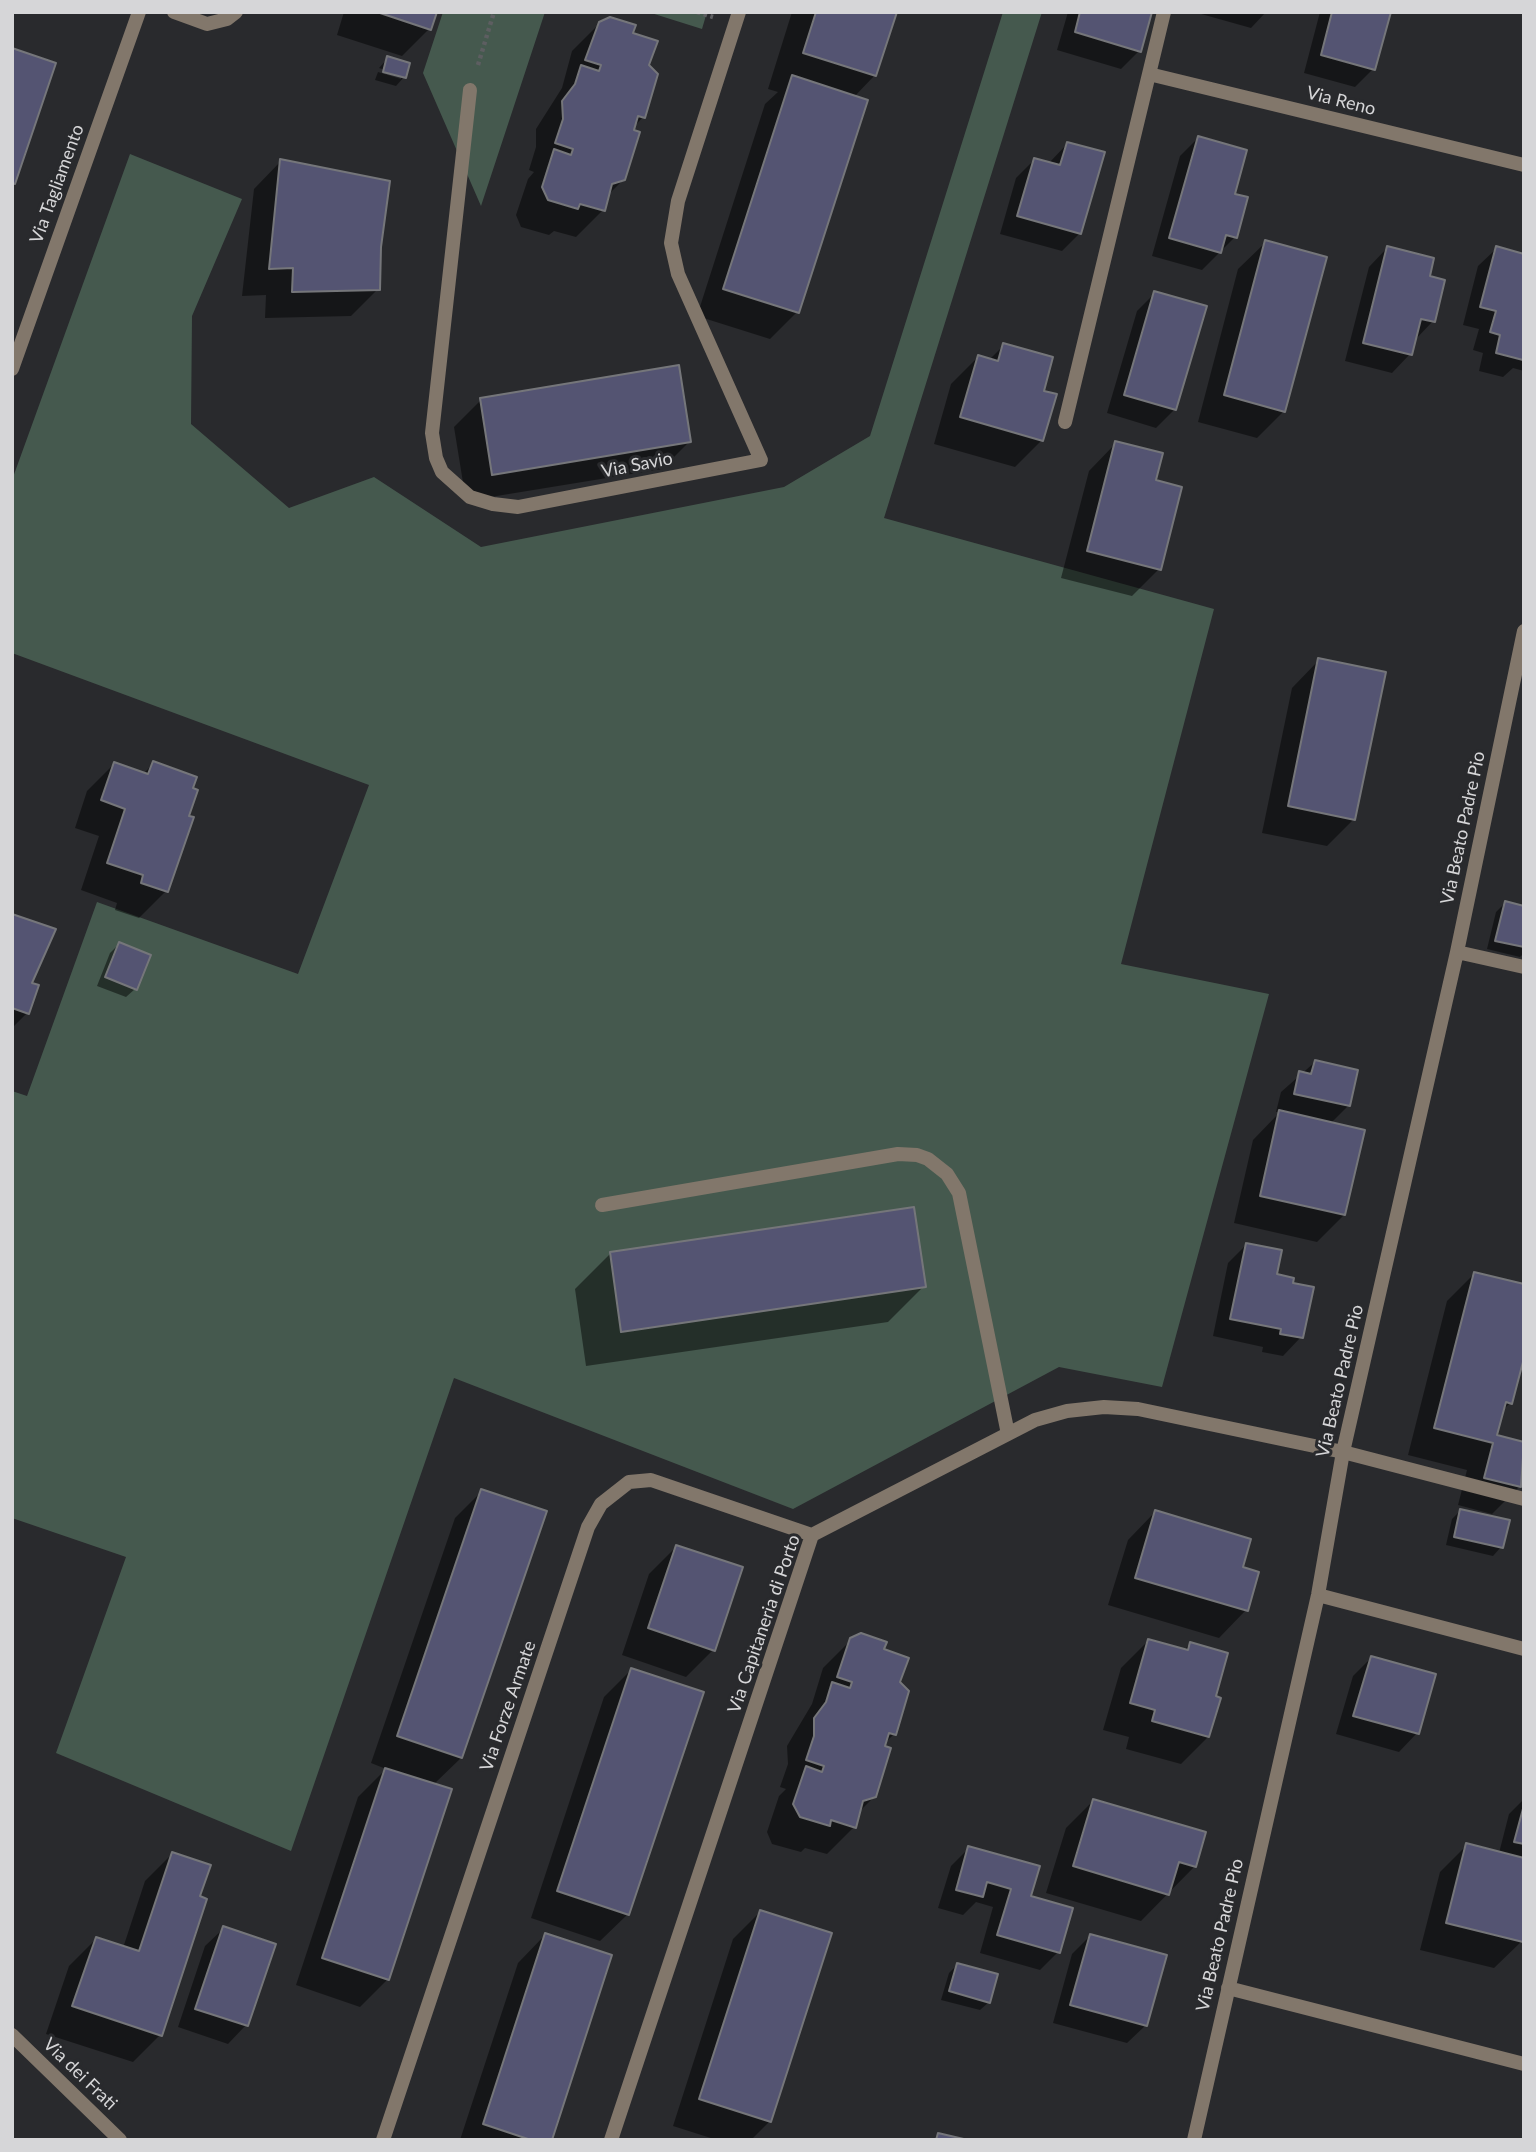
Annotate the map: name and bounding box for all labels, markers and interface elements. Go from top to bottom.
street label: Via Reno [1304,82,1378,120]
street label: Via Tagliamento [25,121,89,247]
street label: Via Savio [599,448,675,482]
street label: Via Beato Padre Pio [1436,749,1490,907]
street label: Via Beato Padre Pio [1312,1302,1368,1460]
street label: Via Capitaneria di Porto [723,1532,805,1716]
street label: Via Forze Armate [476,1638,540,1774]
street label: Via Beato Padre Pio [1192,1856,1248,2014]
street label: Via dei Frati [39,2033,121,2115]

